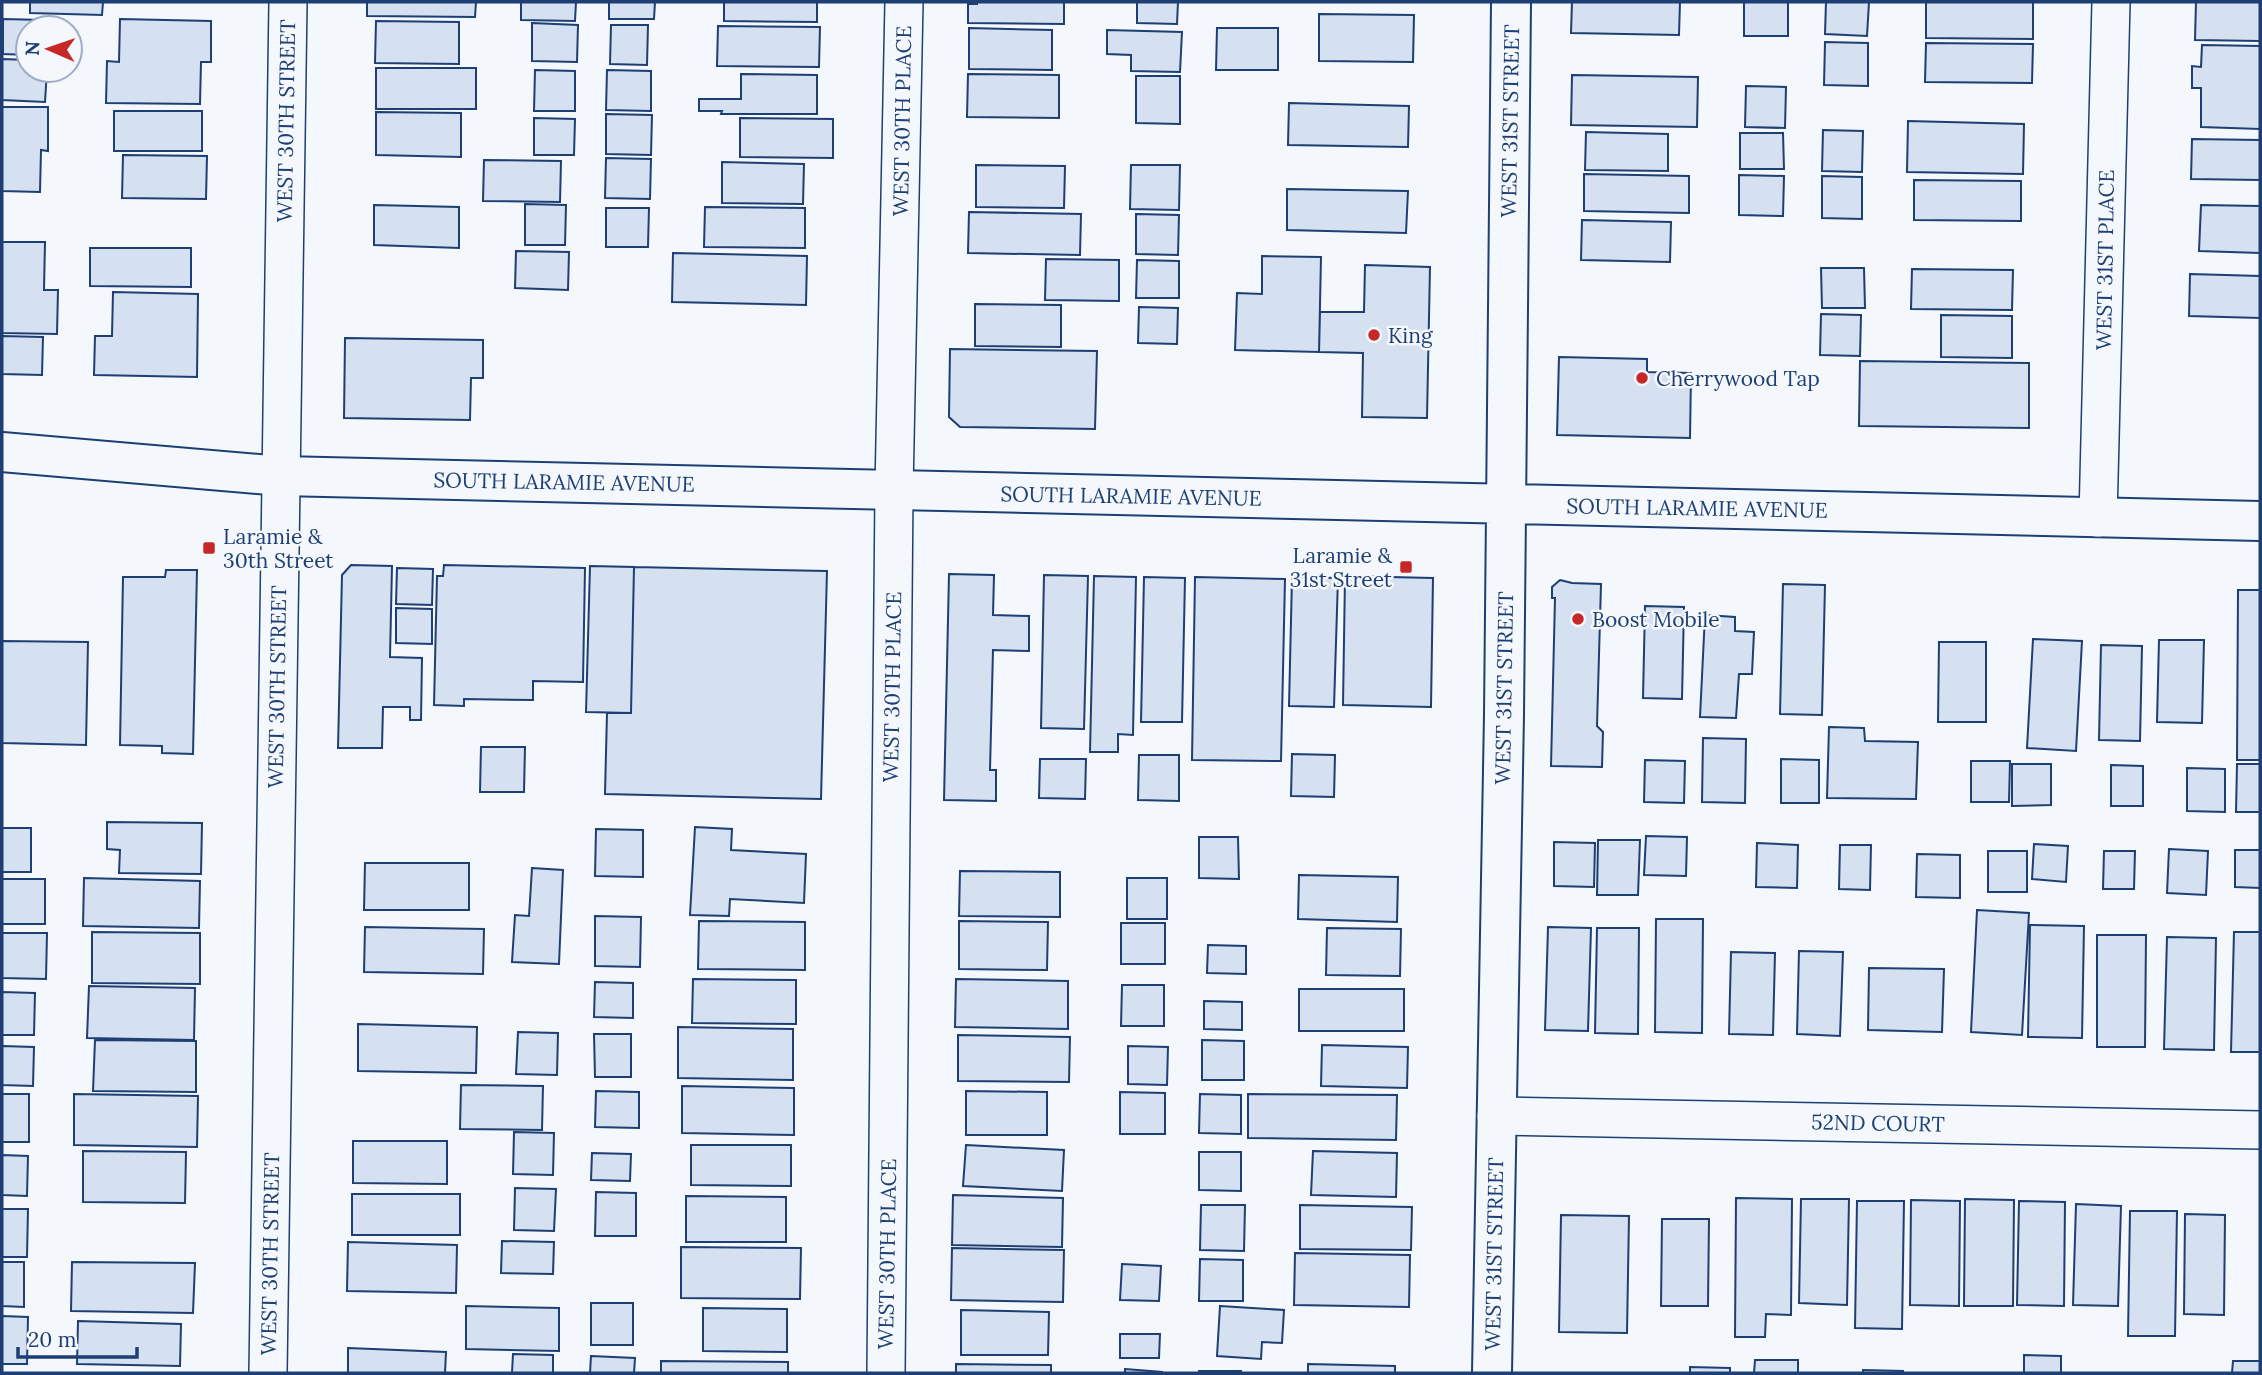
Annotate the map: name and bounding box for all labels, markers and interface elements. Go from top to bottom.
north arrow [14,14,84,84]
street label: WEST 30TH STREET [271,19,301,223]
street label: WEST 31ST STREET [1495,24,1525,218]
street label: WEST 30TH PLACE [887,25,917,217]
text: N [20,40,44,56]
street label: WEST 31ST PLACE [2090,169,2120,351]
place label: King [1388,322,1433,349]
marker: King [1366,327,1382,343]
place label: Cherrywood Tap [1656,365,1820,392]
marker: Cherrywood Tap [1634,370,1650,386]
street label: SOUTH LARAMIE AVENUE [433,466,695,498]
street label: SOUTH LARAMIE AVENUE [1000,480,1262,512]
street label: SOUTH LARAMIE AVENUE [1566,492,1828,524]
place label: Laramie & 30th Street [223,523,334,574]
marker: Laramie & 30th Street [201,540,217,556]
place label: Laramie & 31st Street [1290,542,1393,593]
marker: Laramie & 31st Street [1398,559,1414,575]
street label: WEST 30TH STREET [262,585,292,789]
street label: WEST 30TH PLACE [877,591,907,783]
street label: WEST 31ST STREET [1489,591,1519,785]
place label: Boost Mobile [1592,606,1720,633]
marker: Boost Mobile [1570,611,1586,627]
street label: 52ND COURT [1811,1108,1945,1138]
street label: WEST 30TH STREET [255,1152,285,1356]
street label: WEST 31ST STREET [1479,1157,1509,1351]
street label: WEST 30TH PLACE [872,1158,902,1350]
scale bar [18,1316,136,1360]
text: 20 m [28,1326,77,1353]

